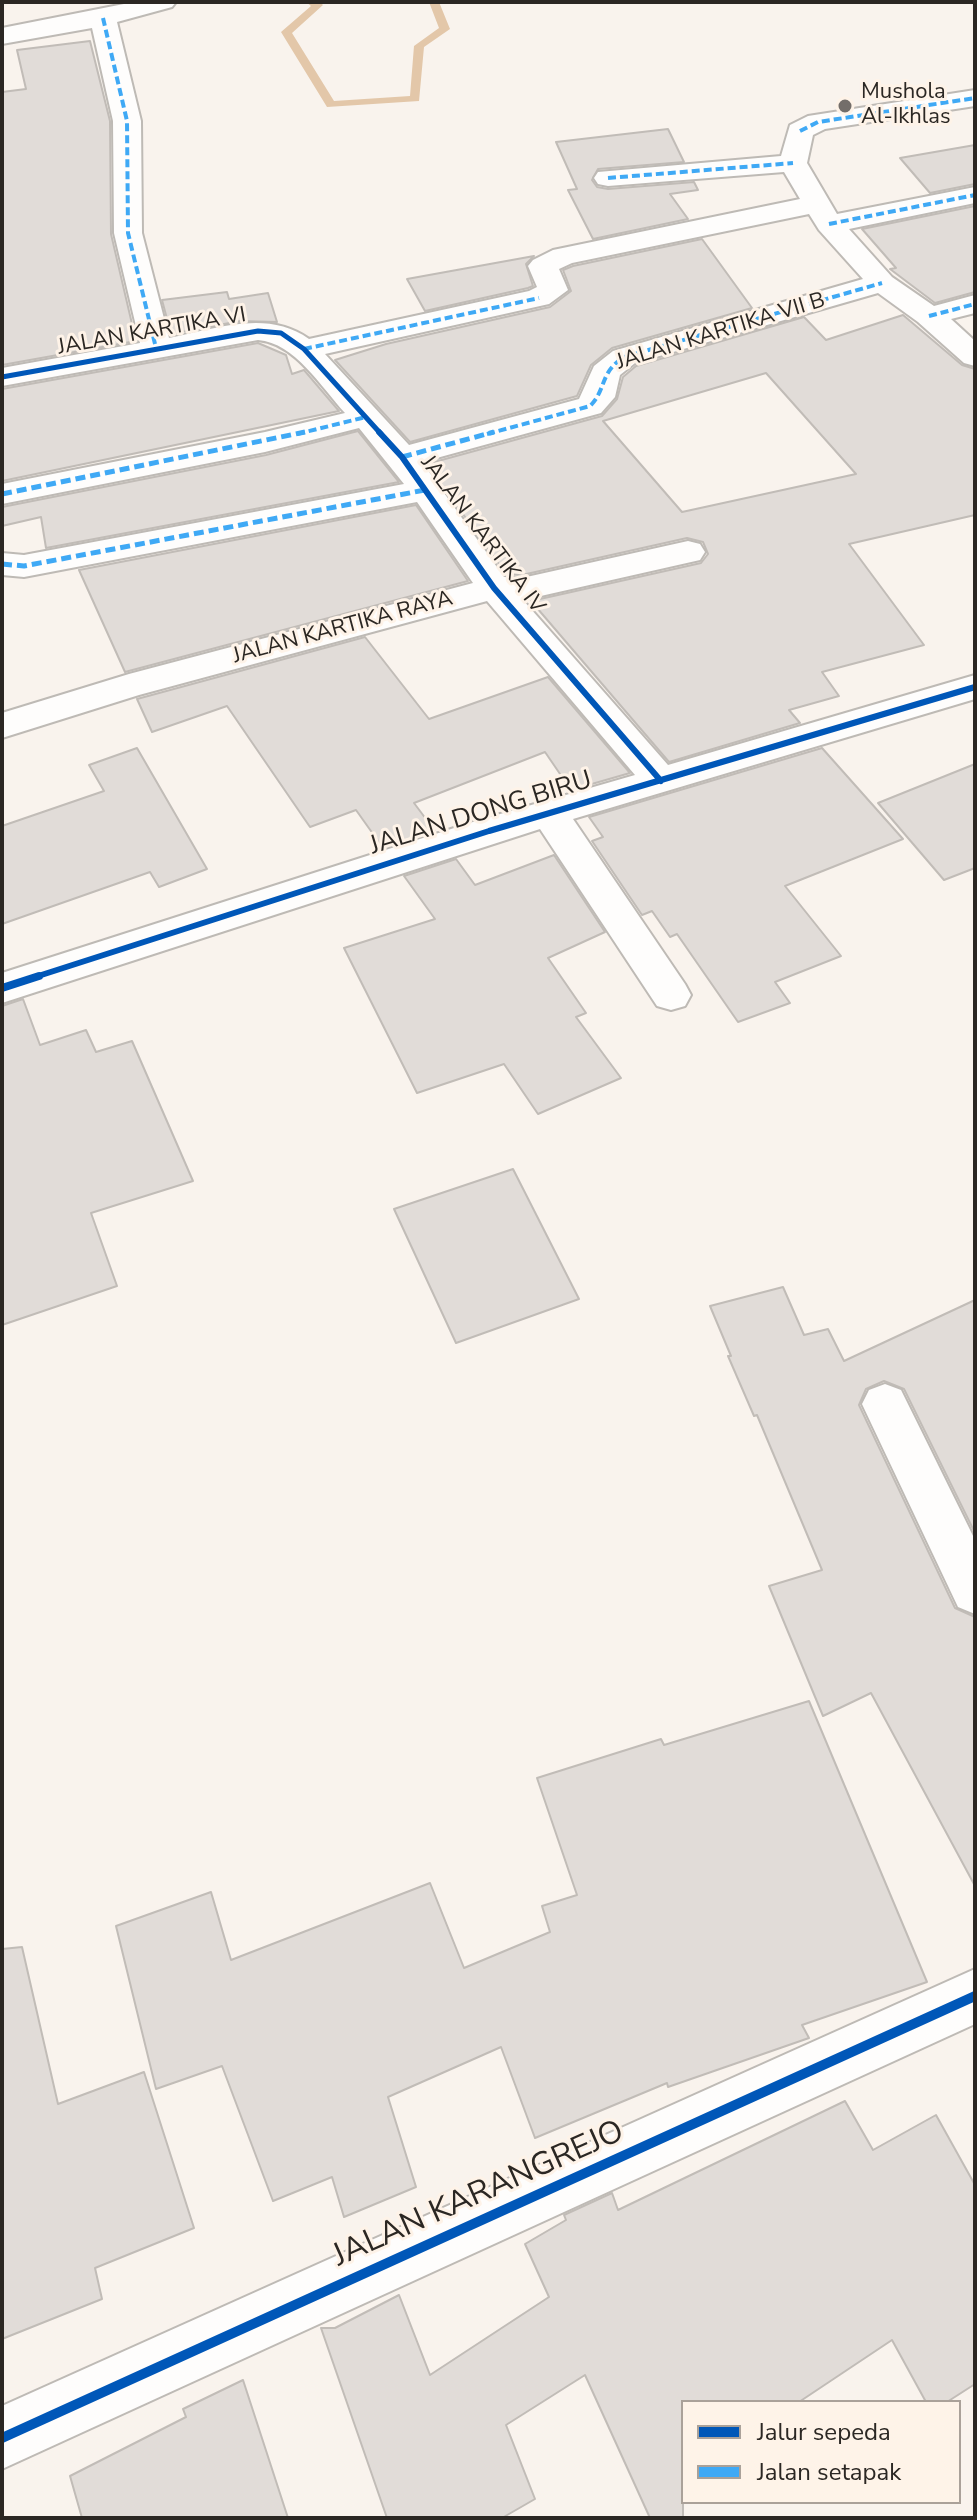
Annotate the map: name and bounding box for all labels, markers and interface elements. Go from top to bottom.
place label: Mushola Al-Ikhlas [861,80,951,132]
marker: Mushola Al-Ikhlas [836,97,854,115]
street label: JALAN KARTIKA VII B [613,288,829,376]
street label: JALAN KARTIKA VI [56,302,248,362]
street label: JALAN KARTIKA IV [414,451,550,619]
street label: JALAN KARTIKA RAYA [230,586,456,670]
street label: JALAN DONG BIRU [366,765,596,863]
street label: JALAN KARANGREJO [328,2114,630,2276]
legend [681,2400,961,2504]
text: Jalur sepeda [757,2416,891,2448]
text: Jalan setapak [757,2456,901,2488]

